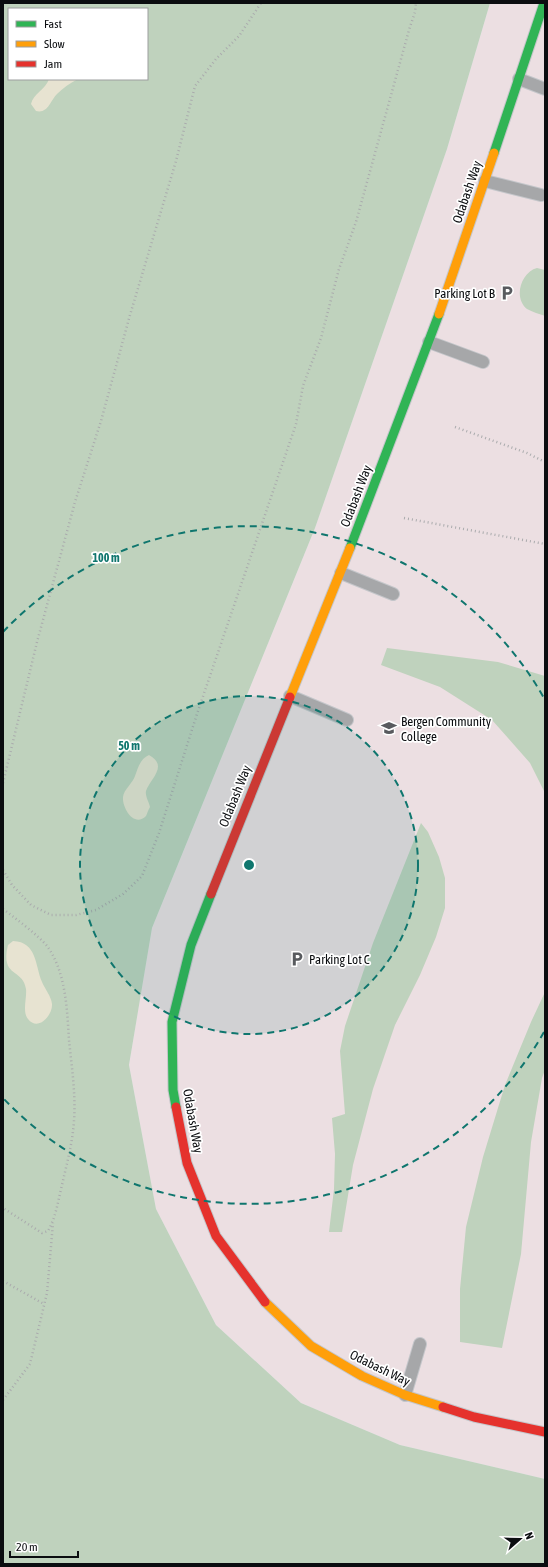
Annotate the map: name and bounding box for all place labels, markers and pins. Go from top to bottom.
parking icon: Parking Lot B [498,284,516,302]
place label: Parking Lot B [434,286,496,301]
place label: Bergen Community College [401,714,492,744]
school or university icon: Bergen Community College [380,719,398,737]
centre of rings [242,858,256,872]
parking icon: Parking Lot C [288,950,306,968]
place label: Parking Lot C [309,952,370,967]

